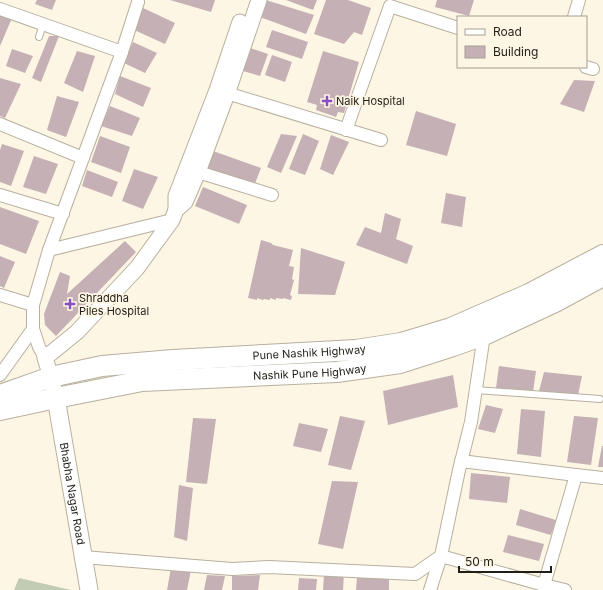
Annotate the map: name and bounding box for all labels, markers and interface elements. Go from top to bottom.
legend [457,16,587,68]
text: Road [493,24,522,39]
text: Building [493,44,538,59]
place label: Naik Hospital [336,94,405,108]
marker: Naik Hospital [321,95,333,107]
place label: Shraddha Piles Hospital [79,291,149,318]
marker: Shraddha Piles Hospital [64,298,76,310]
street label: Pune Nashik Highway [252,342,367,363]
street label: Nashik Pune Highway [253,361,367,383]
street label: Bhabha Nagar Road [57,441,88,546]
scale bar [459,548,551,574]
text: 50 m [465,554,494,569]

